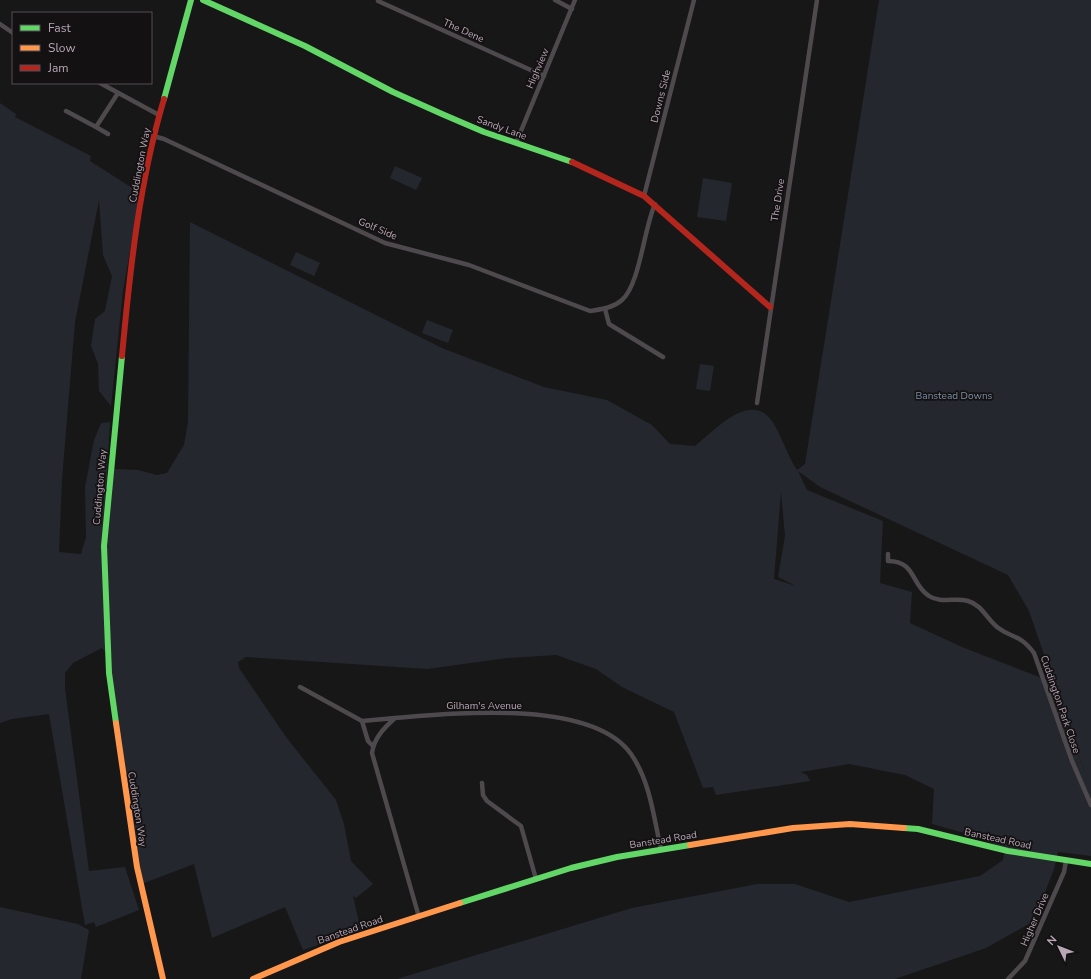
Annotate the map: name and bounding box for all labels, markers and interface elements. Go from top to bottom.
legend [12,12,152,84]
street label: The Dene [441,16,486,46]
text: Fast [48,20,71,36]
text: Slow [48,40,76,56]
street label: Highview [523,46,553,91]
text: Jam [47,60,69,76]
street label: Downs Side [648,68,674,124]
street label: Sandy Lane [475,112,529,143]
street label: Cuddington Way [126,126,154,204]
street label: The Drive [768,178,788,223]
street label: Golf Side [356,214,399,243]
park label: Banstead Downs [916,389,993,403]
street label: Cuddington Way [90,448,110,525]
street label: Cuddington Park Close [1037,653,1083,755]
street label: Gilham's Avenue [446,699,522,713]
street label: Cuddington Way [124,771,150,849]
street label: Banstead Road [963,825,1033,853]
street label: Banstead Road [628,828,698,852]
street label: Higher Drive [1017,891,1052,948]
street label: Banstead Road [316,912,385,948]
north arrow [1039,927,1079,967]
text: N [1044,932,1060,949]

